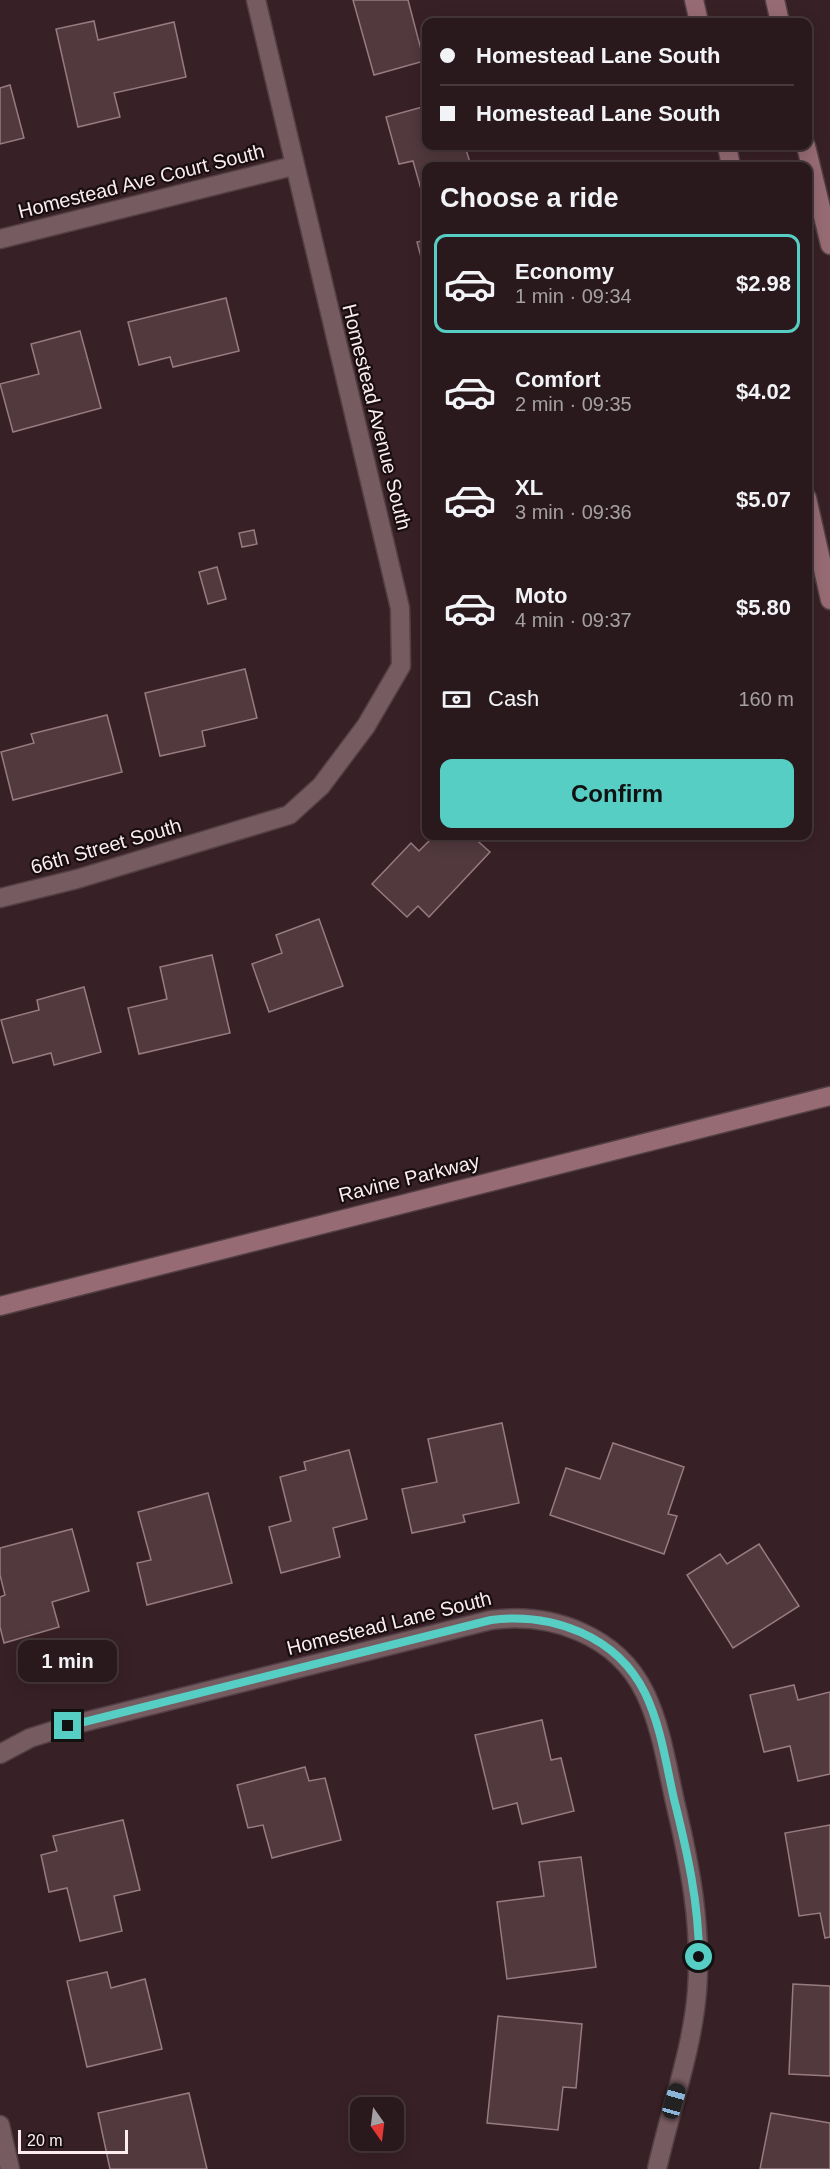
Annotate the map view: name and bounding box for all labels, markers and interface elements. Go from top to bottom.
text: Homestead Lane South [476,43,720,68]
text: Homestead Lane South [476,101,720,126]
street label: Homestead Ave Court South [16,140,266,222]
text: Choose a ride [440,183,619,213]
icon: car [443,257,497,311]
text: Economy [515,259,614,284]
text: $2.98 [736,271,791,296]
text: 1 min · 09:34 [515,285,632,307]
street label: Homestead Avenue South [338,302,416,532]
icon: car [443,365,497,419]
text: Comfort [515,367,601,392]
text: $4.02 [736,379,791,404]
text: 2 min · 09:35 [515,393,632,415]
icon: car [443,473,497,527]
text: XL [515,475,543,500]
text: $5.07 [736,487,791,512]
text: 3 min · 09:36 [515,501,632,523]
icon: car [443,581,497,635]
text: Moto [515,583,568,608]
text: $5.80 [736,595,791,620]
text: 4 min · 09:37 [515,609,632,631]
icon: cash [440,683,473,716]
text: Cash [488,686,539,711]
text: 160 m [738,688,794,710]
button: Confirm [440,759,794,828]
street label: 66th Street South [28,814,184,878]
street label: Ravine Parkway [336,1150,482,1206]
street label: Homestead Lane South [284,1587,494,1659]
callout: 1 min [19,1639,118,1681]
text: 1 min [41,1650,94,1672]
route end [54,1712,81,1739]
route start [685,1943,712,1970]
car [660,2081,688,2121]
north arrow [350,2097,404,2151]
map controls [350,2097,404,2151]
scale bar [18,2127,128,2154]
text: 20 m [27,2132,63,2149]

